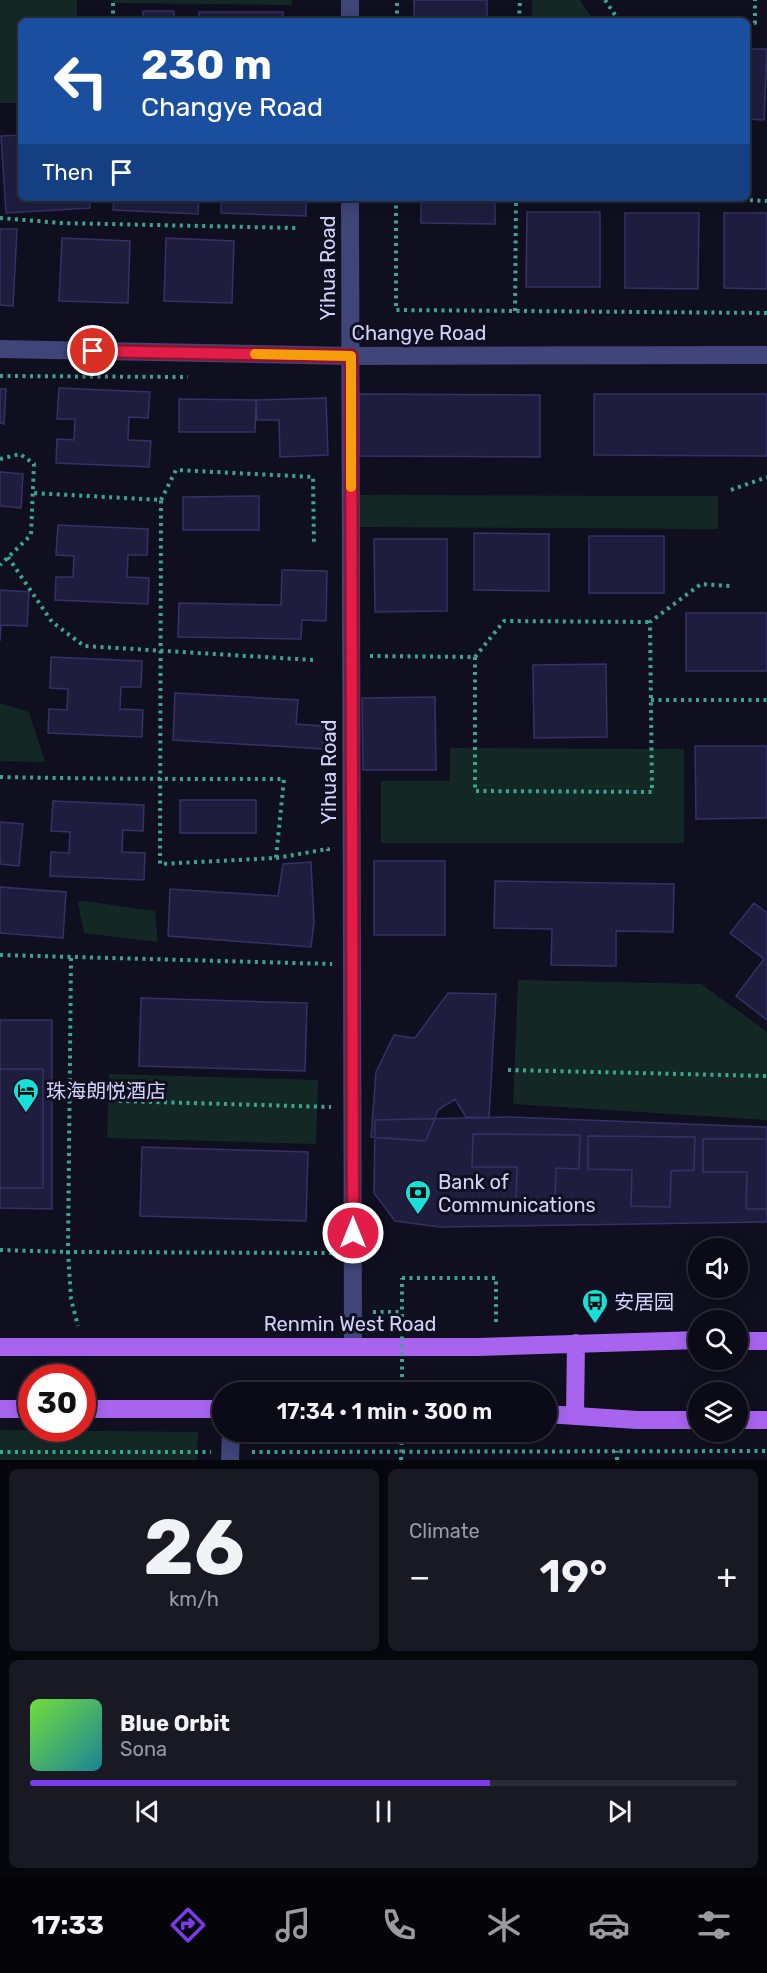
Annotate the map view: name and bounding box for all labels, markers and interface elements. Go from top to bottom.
text: 230 m [141,40,272,90]
icon: left [42,42,120,120]
text: Changye Road [141,91,323,123]
icon: arrive [105,156,138,189]
text: Then [42,159,93,186]
street label: Yihua Road [316,216,340,320]
street label: Changye Road [352,321,486,345]
pin [67,325,118,376]
icon: arrive [76,334,109,367]
street label: Yihua Road [317,720,341,824]
hotel icon: 珠海朗悦酒店 [11,1076,41,1114]
place label: 珠海朗悦酒店 [46,1079,166,1103]
place label: Bank of Communications [438,1170,596,1217]
bank icon: Bank of Communications [403,1178,433,1216]
position arrow [321,1201,385,1265]
map controls [688,1238,748,1442]
button: sound [688,1238,748,1298]
bus stop icon: 安居园 [580,1287,610,1325]
place label: 安居园 [614,1290,674,1314]
button: search [688,1310,748,1370]
street label: Renmin West Road [264,1312,436,1336]
speed limit sign: 30 [18,1364,96,1442]
button: layers [688,1382,748,1442]
text: 17:34 · 1 min · 300 m [277,1398,492,1425]
text: 26 [143,1501,245,1594]
text: Climate [409,1519,480,1543]
text: 19° [539,1550,607,1603]
text: − [409,1557,430,1596]
text: + [716,1557,737,1596]
text: km/h [169,1587,219,1611]
text: Blue Orbit [120,1710,230,1737]
text: Sona [120,1737,167,1761]
icon: previous [131,1795,164,1828]
icon: pause [367,1795,400,1828]
icon: next [603,1795,636,1828]
icon: directions [167,1904,209,1946]
icon: music [272,1904,314,1946]
icon: phone [378,1904,420,1946]
icon: climate [483,1904,525,1946]
icon: car [588,1904,630,1946]
icon: filters [693,1904,735,1946]
text: 17:33 [32,1909,104,1941]

